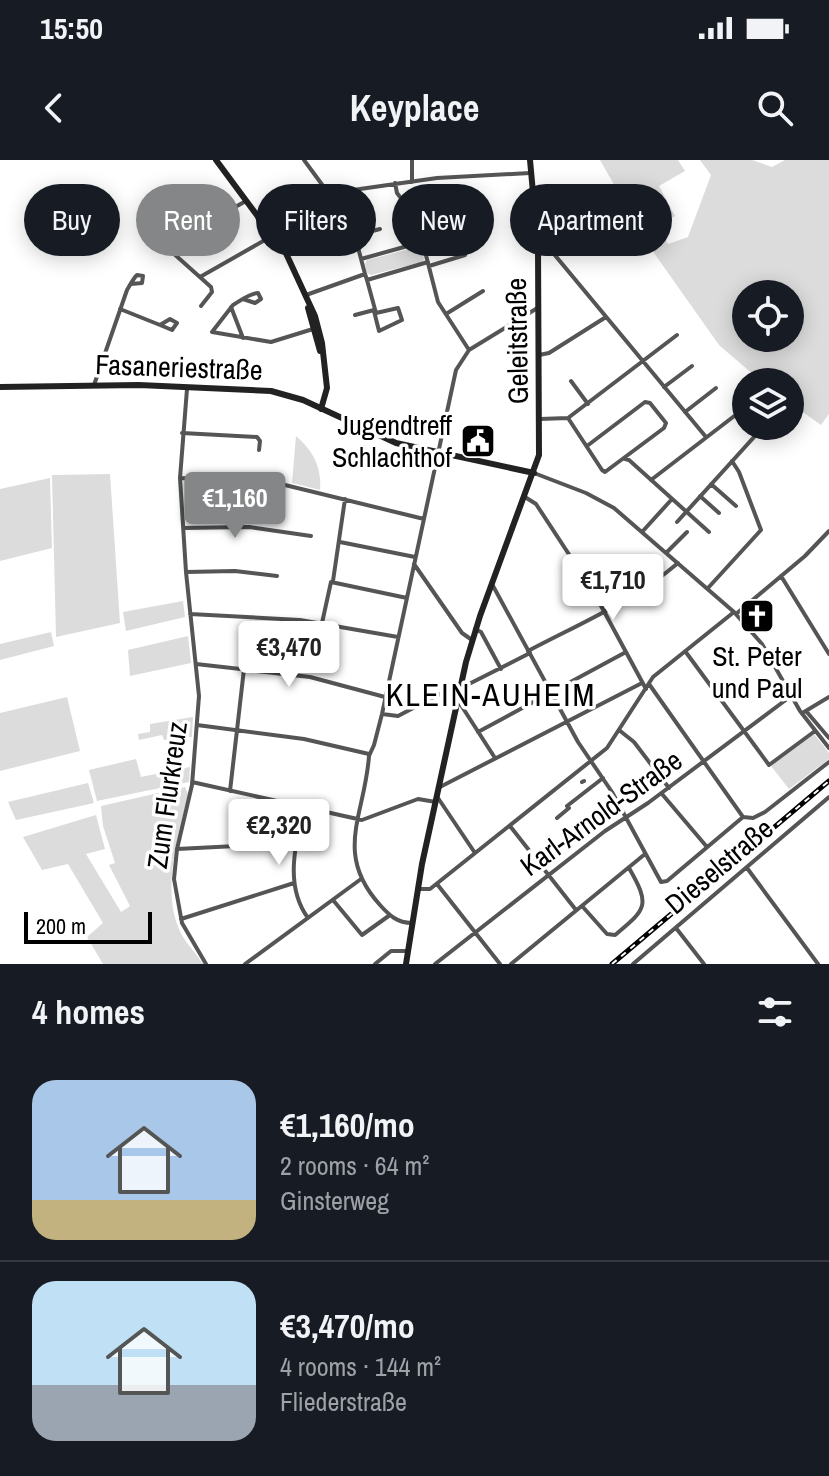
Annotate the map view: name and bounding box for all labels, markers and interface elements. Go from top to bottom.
text: 15:50 [40,8,103,48]
text: Keyplace [350,84,479,132]
icon: back [32,86,76,130]
icon: search [753,86,797,130]
chip: Buy [24,184,120,256]
chip: Rent [136,184,240,256]
chip: Filters [256,184,376,256]
chip: New [392,184,494,256]
chip: Apartment [510,184,672,256]
street label: Geleitstraße [497,278,537,404]
map controls [732,280,804,440]
button: locate [732,280,804,352]
street label: Fasaneriestraße [95,345,263,389]
button: layers [732,368,804,440]
place label: Jugendtreff Schlachthof [332,406,453,476]
public building icon: Jugendtreff Schlachthof [459,422,497,460]
pin: €1,160 [170,472,300,540]
text: €1,160 [202,480,268,515]
pin: €1,710 [548,554,678,622]
text: €1,710 [580,562,646,597]
church icon: St. Peter und Paul [738,597,776,635]
pin: €3,470 [224,621,354,689]
text: €3,470 [256,629,322,664]
place label: St. Peter und Paul [712,637,802,707]
district label: KLEIN-AUHEIM [386,673,596,716]
street label: Zum Flurkreuz [138,719,196,871]
street label: Karl-Arnold-Straße [512,741,690,885]
pin: €2,320 [214,799,344,867]
text: €2,320 [246,807,312,842]
street label: Dieselstraße [657,810,781,922]
scale bar [24,908,152,944]
text: 200 m [36,911,86,941]
text: 4 homes [32,989,145,1035]
icon: filters [753,990,797,1034]
text: €1,160/mo [280,1102,415,1148]
icon: home [96,1112,192,1208]
text: 2 rooms · 64 m² [280,1148,429,1183]
text: Ginsterweg [280,1183,389,1218]
text: €3,470/mo [280,1303,415,1349]
icon: home [96,1313,192,1409]
text: 4 rooms · 144 m² [280,1349,441,1384]
text: Fliederstraße [280,1384,407,1419]

